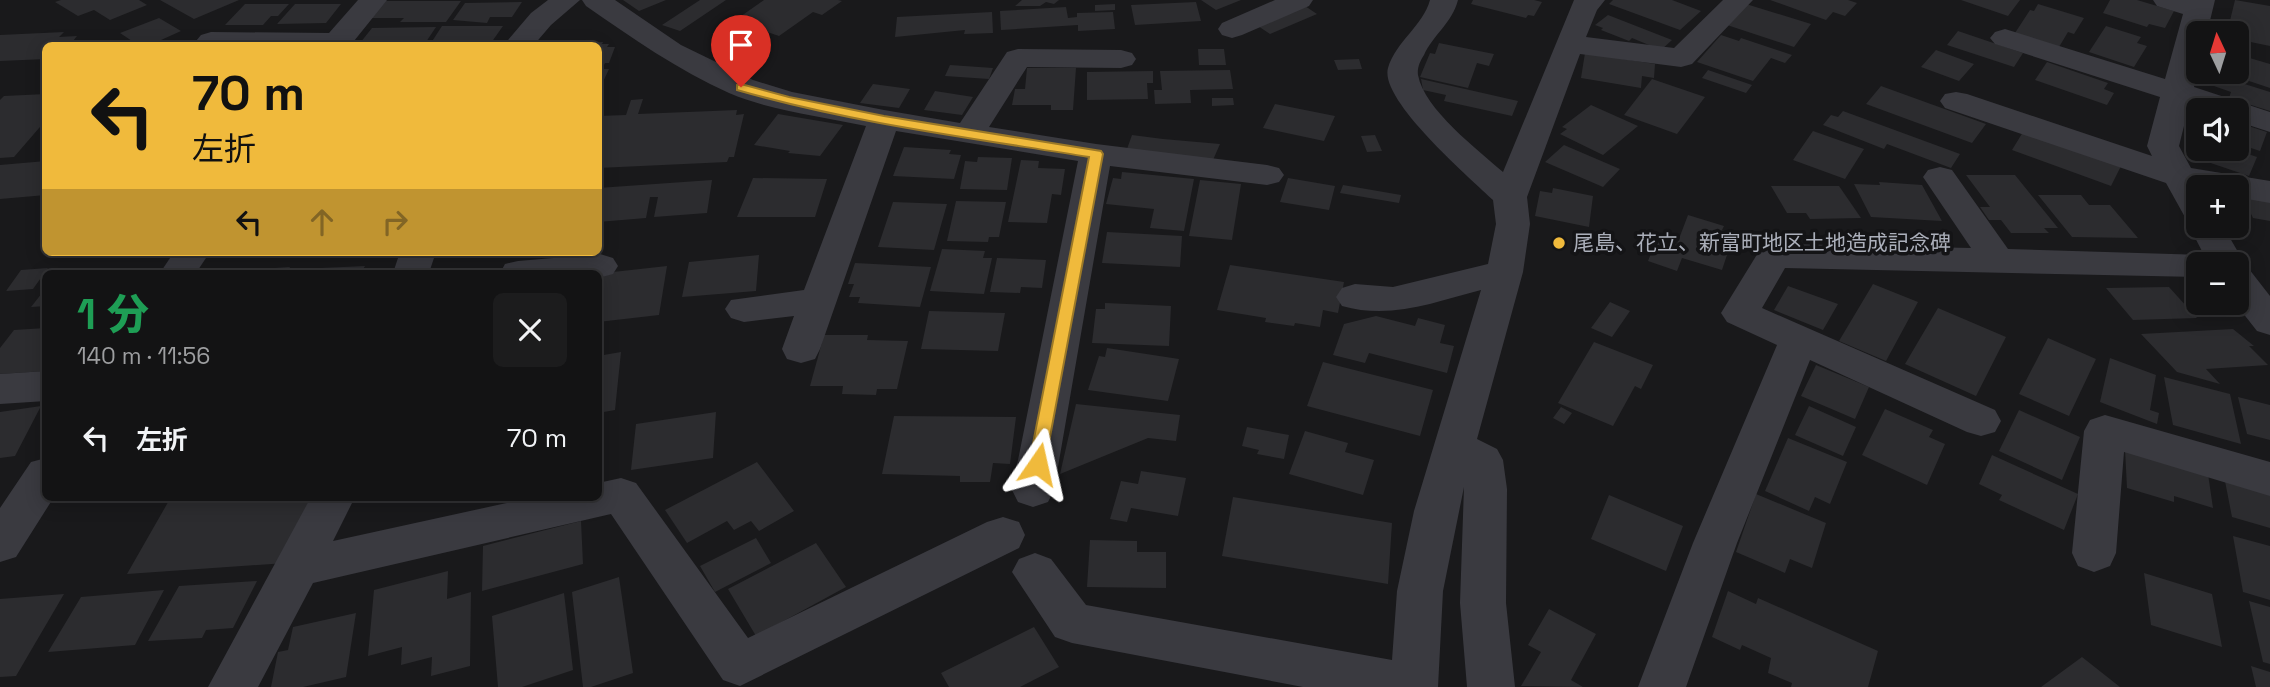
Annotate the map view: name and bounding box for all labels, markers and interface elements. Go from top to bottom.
pin [711,15,771,87]
north arrow [2186,21,2249,84]
map controls [2186,21,2249,315]
icon: arrive [722,26,760,64]
text: 70 m [192,62,305,124]
icon: left [77,70,168,161]
button: sound [2186,98,2249,161]
text: 左折 [192,129,256,169]
button: + [2186,175,2249,238]
icon: left [230,203,268,241]
icon: ahead [303,203,341,241]
icon: right [376,203,414,241]
place label: 尾島、花立、新富町地区土地造成記念碑 [1573,229,1951,256]
marker: 尾島、花立、新富町地区土地造成記念碑 [1551,235,1567,251]
button: − [2186,252,2249,315]
text: 1 分 [77,288,149,341]
button: close [493,293,567,367]
text: 140 m · 11:56 [77,341,210,371]
icon: left [77,419,115,457]
text: 70 m [507,421,567,455]
text: 左折 [136,423,188,457]
position arrow [1001,427,1075,501]

